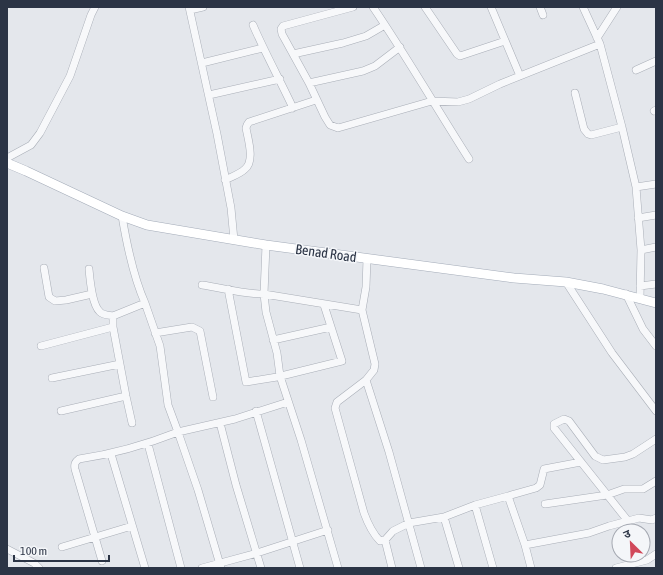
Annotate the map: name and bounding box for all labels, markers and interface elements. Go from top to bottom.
street label: Benad Road [294,241,358,265]
north arrow [611,523,651,563]
text: उ [622,527,633,541]
scale bar [14,537,109,563]
text: 100 m [20,544,47,558]

